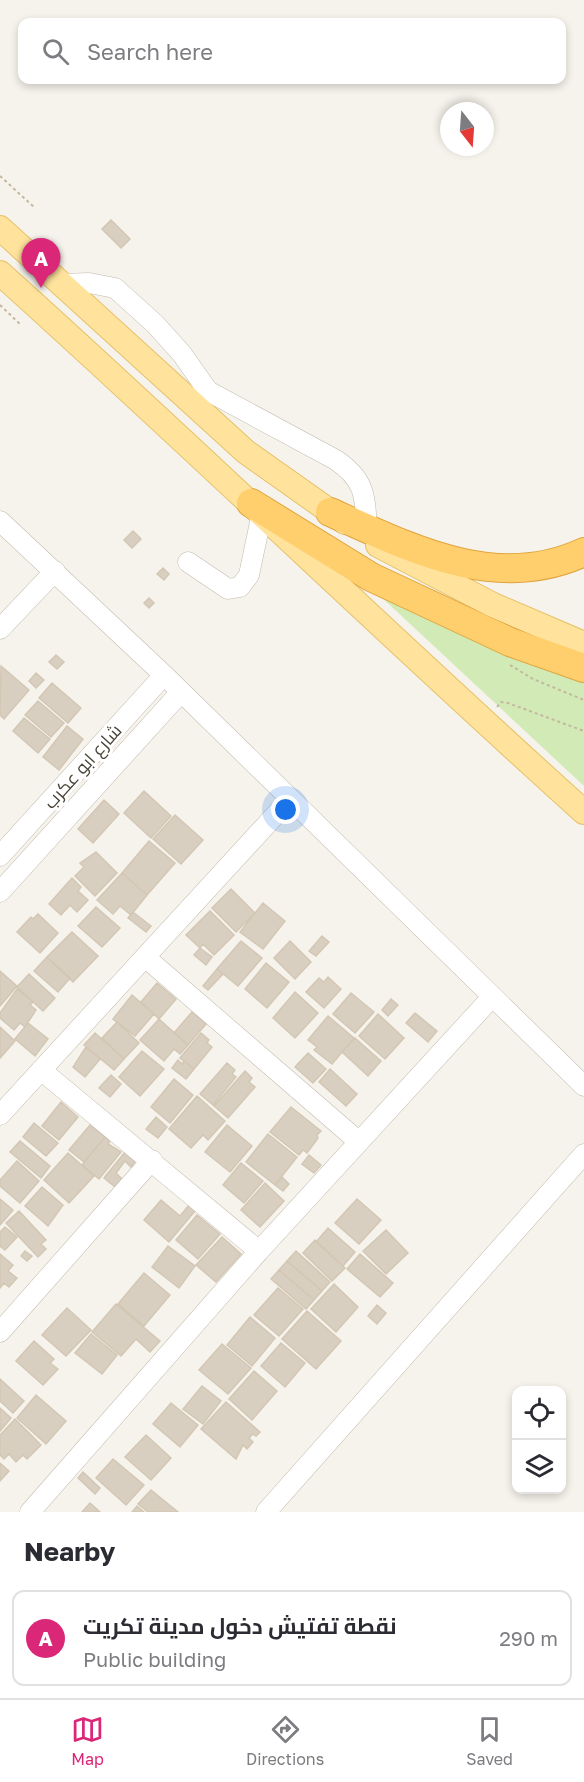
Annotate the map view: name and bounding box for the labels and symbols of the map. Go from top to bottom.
north arrow [440,102,494,156]
pin: A [22,238,60,288]
street label: شارع ابو عكرب [38,719,127,814]
your location [271,795,300,824]

